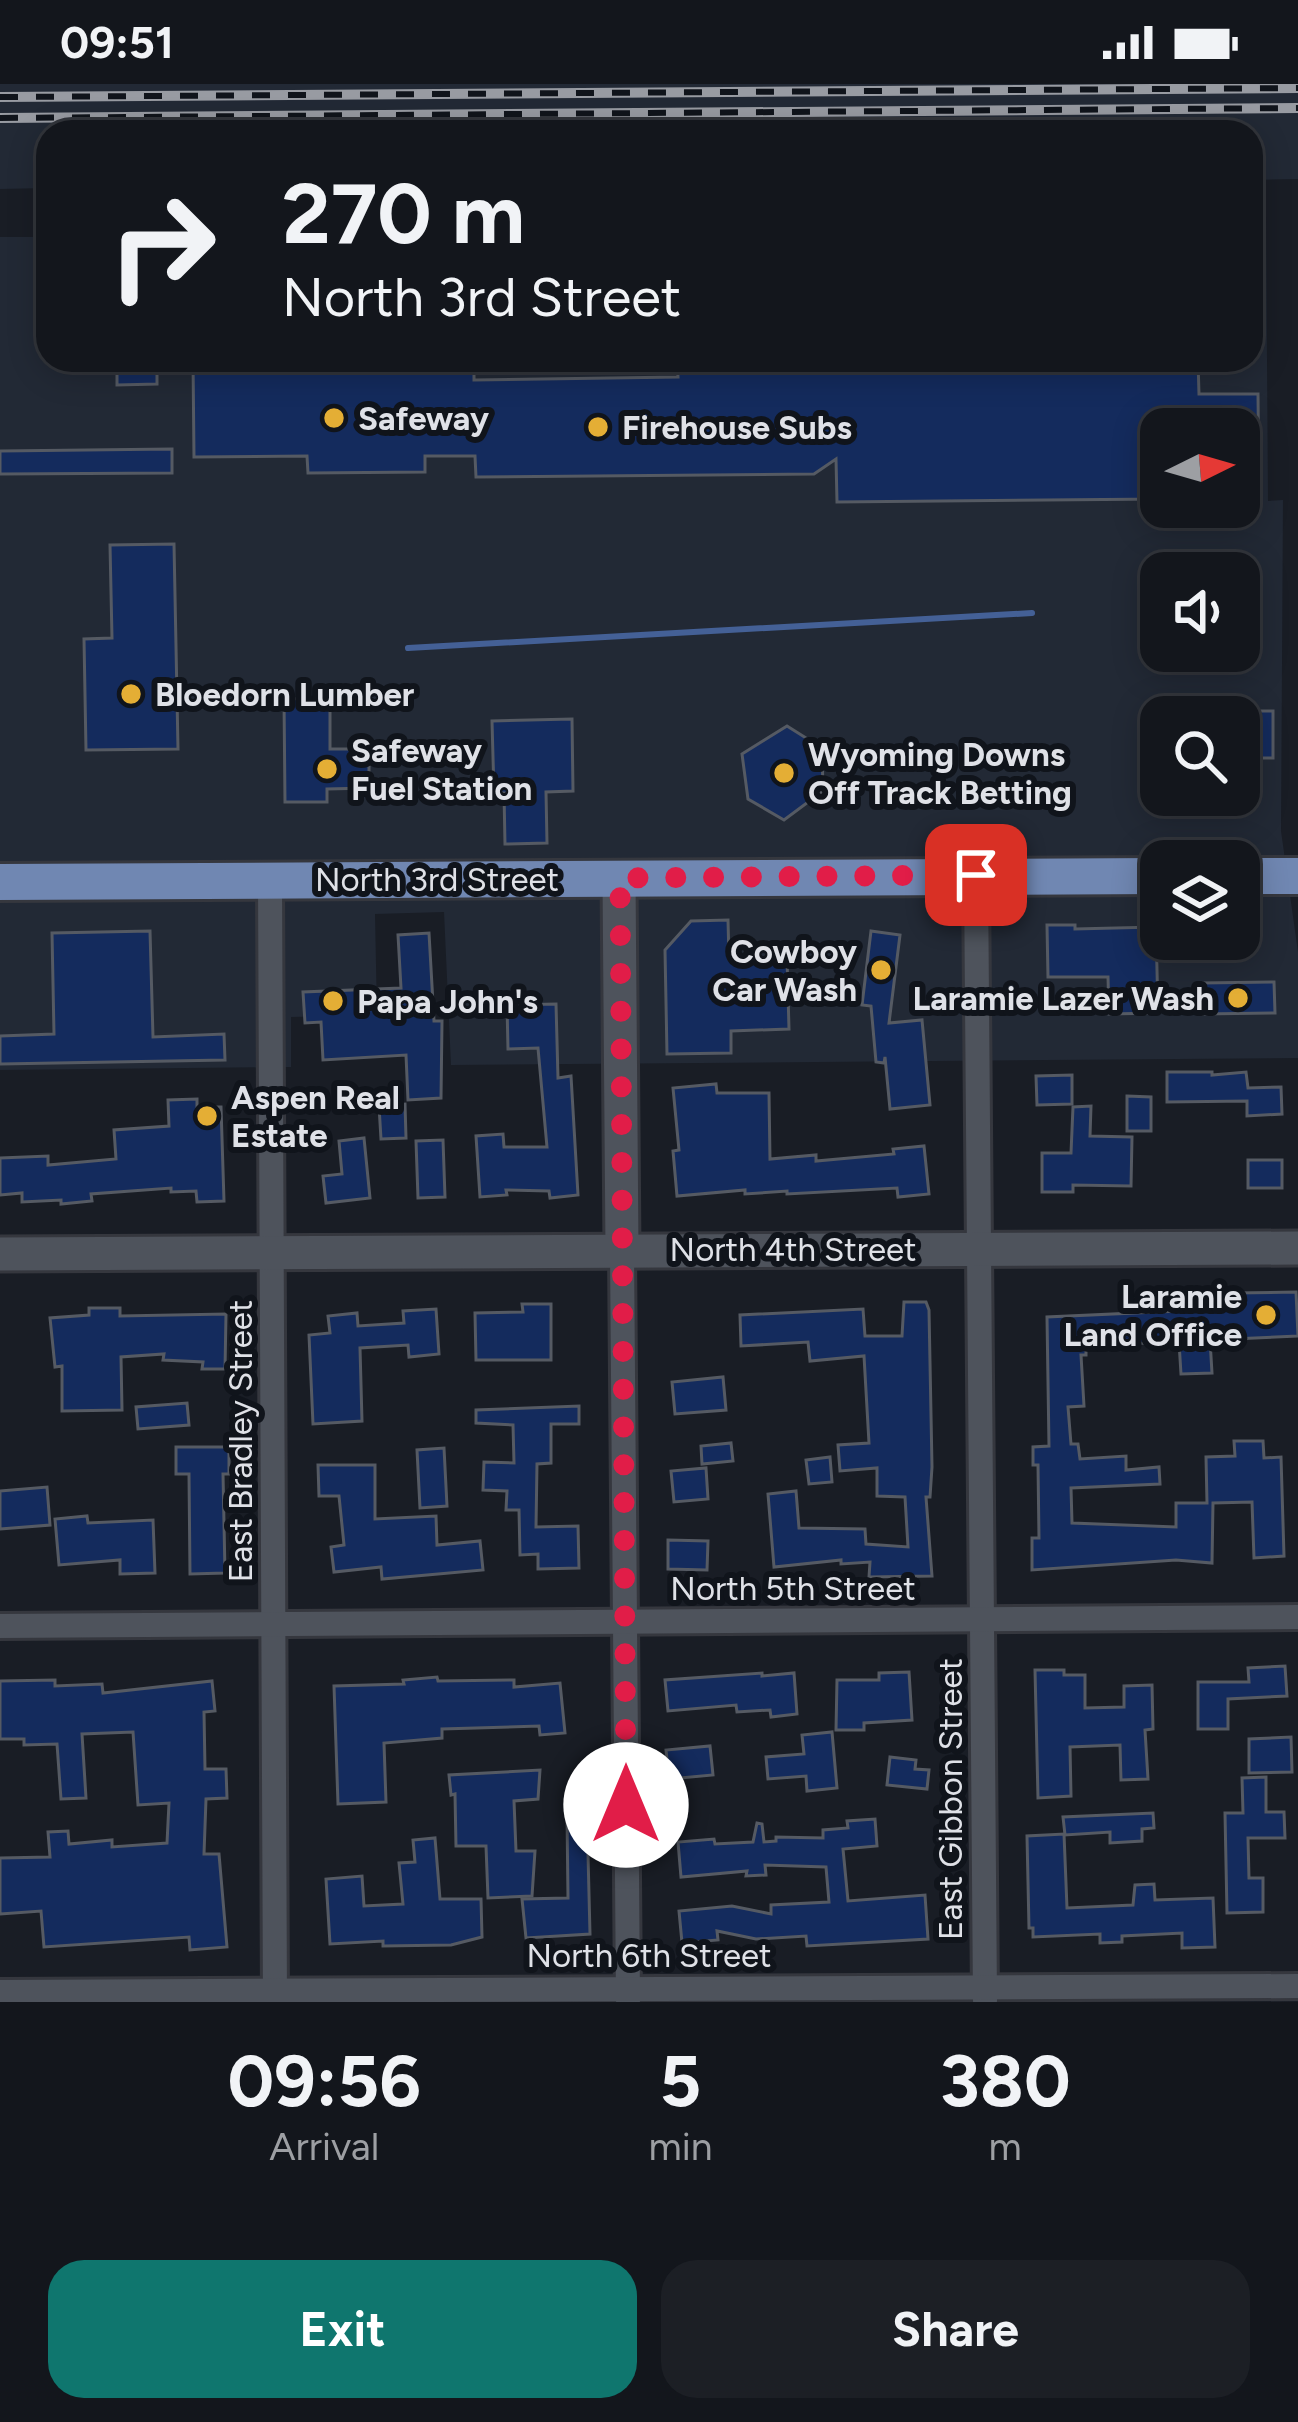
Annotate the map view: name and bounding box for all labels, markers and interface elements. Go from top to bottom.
text: 09:51 [60,15,174,69]
text: 270 m [282,163,525,264]
icon: right [84,168,240,324]
text: North 3rd Street [282,265,681,330]
place label: Safeway [358,399,489,438]
marker: Safeway [321,405,347,431]
place label: Firehouse Subs [622,408,852,447]
north arrow [1140,408,1260,528]
map controls [1140,408,1260,960]
marker: Firehouse Subs [585,414,611,440]
button: sound [1140,552,1260,672]
place label: Bloedorn Lumber [155,675,415,714]
marker: Bloedorn Lumber [118,681,144,707]
button: search [1140,696,1260,816]
place label: Safeway Fuel Station [351,731,532,808]
place label: Wyoming Downs Off Track Betting [808,735,1072,812]
marker: Safeway Fuel Station [314,756,340,782]
marker: Wyoming Downs Off Track Betting [771,760,797,786]
pin [925,824,1027,926]
button: layers [1140,840,1260,960]
icon: arrive [943,842,1009,908]
street label: North 3rd Street [315,860,559,899]
place label: Cowboy Car Wash [712,932,857,1009]
marker: Cowboy Car Wash [868,957,894,983]
place label: Laramie Lazer Wash [912,979,1214,1018]
place label: Papa John's [357,982,538,1021]
marker: Laramie Lazer Wash [1225,985,1251,1011]
marker: Papa John's [320,988,346,1014]
place label: Aspen Real Estate [231,1078,400,1155]
marker: Aspen Real Estate [194,1103,220,1129]
street label: North 4th Street [670,1230,916,1269]
place label: Laramie Land Office [1064,1277,1242,1354]
street label: East Bradley Street [221,1300,260,1582]
marker: Laramie Land Office [1253,1302,1279,1328]
street label: North 5th Street [670,1569,916,1608]
street label: East Gibbon Street [931,1658,970,1940]
position arrow [563,1742,689,1868]
street label: North 6th Street [527,1936,772,1975]
text: 09:56 [227,2038,421,2124]
text: 5 [660,2038,701,2124]
text: 380 [940,2038,1071,2124]
text: Arrival [269,2123,379,2170]
text: min [648,2123,712,2170]
text: m [989,2123,1022,2170]
button: Exit [48,2260,637,2398]
button: Share [661,2260,1250,2398]

